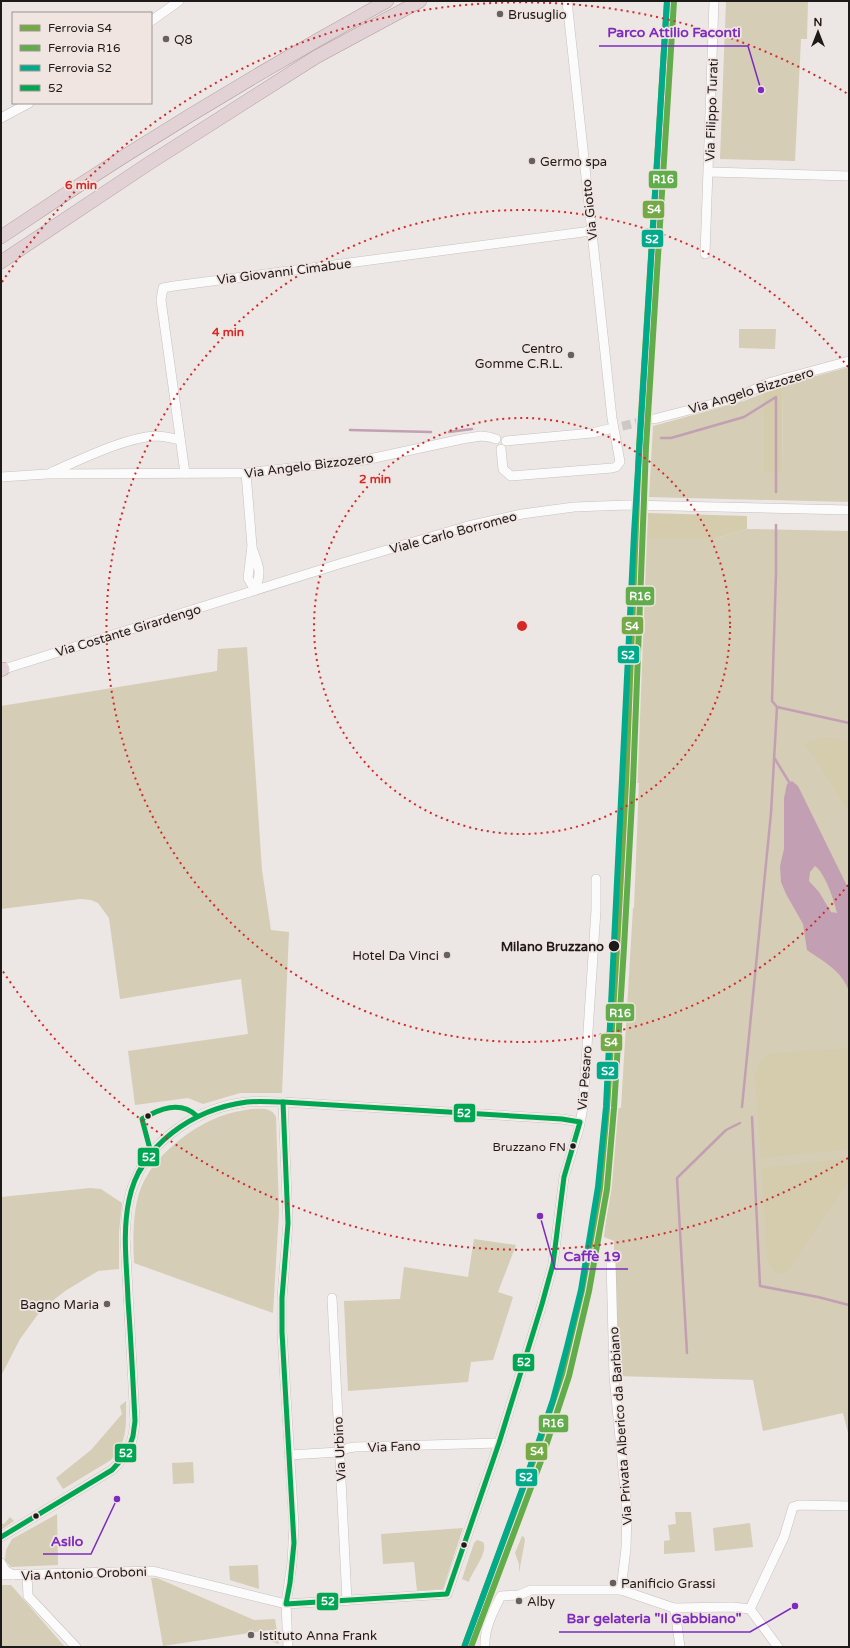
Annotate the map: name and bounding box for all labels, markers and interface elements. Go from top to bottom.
place label: Brusuglio [508,7,567,23]
marker: Brusuglio [495,9,505,19]
legend [12,12,152,104]
north arrow [798,12,838,52]
text: N [814,16,822,29]
callout: Parco Attilio Faconti [599,20,748,46]
text: Ferrovia S4 [48,21,112,35]
text: Parco Attilio Faconti [607,24,741,41]
place label: Q8 [174,32,193,48]
marker: Q8 [161,34,171,44]
text: Ferrovia R16 [48,41,121,55]
street label: Via Filippo Turati [702,58,722,162]
text: Ferrovia S2 [48,61,112,75]
text: 52 [48,81,63,95]
place label: Germo spa [540,154,607,170]
marker: Germo spa [527,156,537,166]
line badge: R16 [648,170,678,189]
text: R16 [652,173,674,186]
text: 6 min [65,178,97,192]
street label: Via Giotto [579,178,601,241]
line badge: S4 [642,200,665,219]
text: S4 [647,203,661,216]
line badge: S2 [641,229,664,248]
text: S2 [645,233,659,246]
street label: Via Giovanni Cimabue [216,256,352,288]
text: 4 min [212,325,244,339]
place label: Centro Gomme C.R.L. [475,341,563,372]
marker: Centro Gomme C.R.L. [566,350,576,360]
street label: Via Angelo Bizzozero [687,364,816,418]
street label: Via Angelo Bizzozero [244,450,375,482]
text: 2 min [359,472,391,486]
street label: Viale Carlo Borromeo [388,508,519,558]
line badge: R16 [625,586,655,606]
text: R16 [629,590,651,603]
street label: Via Costante Girardengo [54,601,203,661]
line badge: S4 [621,616,644,635]
centre of rings [515,619,529,633]
text: S4 [625,620,639,633]
line badge: S2 [617,645,640,664]
text: S2 [621,649,635,662]
place label: Milano Bruzzano [501,939,604,955]
marker: Milano Bruzzano [607,939,621,953]
place label: Hotel Da Vinci [352,948,439,964]
marker: Hotel Da Vinci [442,950,452,960]
line badge: R16 [605,1003,635,1022]
text: R16 [609,1007,631,1020]
line badge: S4 [600,1033,623,1052]
text: S4 [604,1036,618,1049]
street label: Via Pesaro [574,1045,596,1111]
line badge: S2 [596,1061,619,1080]
text: S2 [601,1065,615,1078]
line badge: 52 [453,1103,476,1123]
text: 52 [457,1107,471,1120]
unlabelled marker [143,1111,153,1121]
place label: Bruzzano FN [493,1140,566,1154]
marker: Bruzzano FN [568,1141,578,1151]
line badge: 52 [137,1147,160,1167]
text: 52 [142,1151,156,1164]
callout: Caffè 19 [555,1243,628,1269]
text: Caffè 19 [564,1248,621,1265]
place label: Bagno Maria [20,1297,99,1313]
marker: Bagno Maria [102,1299,112,1309]
street label: Via Privata Alberico da Barbiano [606,1326,636,1526]
line badge: 52 [512,1353,535,1372]
text: 52 [517,1356,531,1369]
line badge: R16 [538,1414,569,1433]
street label: Via Urbino [330,1416,350,1482]
text: R16 [542,1417,564,1430]
street label: Via Fano [367,1438,421,1456]
line badge: S4 [525,1442,548,1461]
line badge: 52 [114,1443,137,1463]
text: S4 [530,1445,544,1458]
text: 52 [119,1447,133,1460]
line badge: S2 [515,1468,538,1487]
text: S2 [519,1471,533,1484]
unlabelled marker [31,1511,41,1521]
callout: Asilo [43,1528,91,1554]
text: Asilo [51,1533,84,1550]
unlabelled marker [459,1540,469,1550]
street label: Via Antonio Oroboni [21,1564,147,1584]
place label: Panificio Grassi [621,1576,715,1592]
marker: Panificio Grassi [608,1578,618,1588]
line badge: 52 [316,1592,339,1611]
place label: Alby [527,1594,555,1610]
text: 52 [321,1595,335,1608]
marker: Alby [514,1596,524,1606]
callout: Bar gelateria "Il Gabbiano" [559,1606,750,1632]
text: Bar gelateria "Il Gabbiano" [567,1610,742,1627]
place label: Istituto Anna Frank [259,1628,377,1644]
marker: Istituto Anna Frank [246,1630,256,1640]

